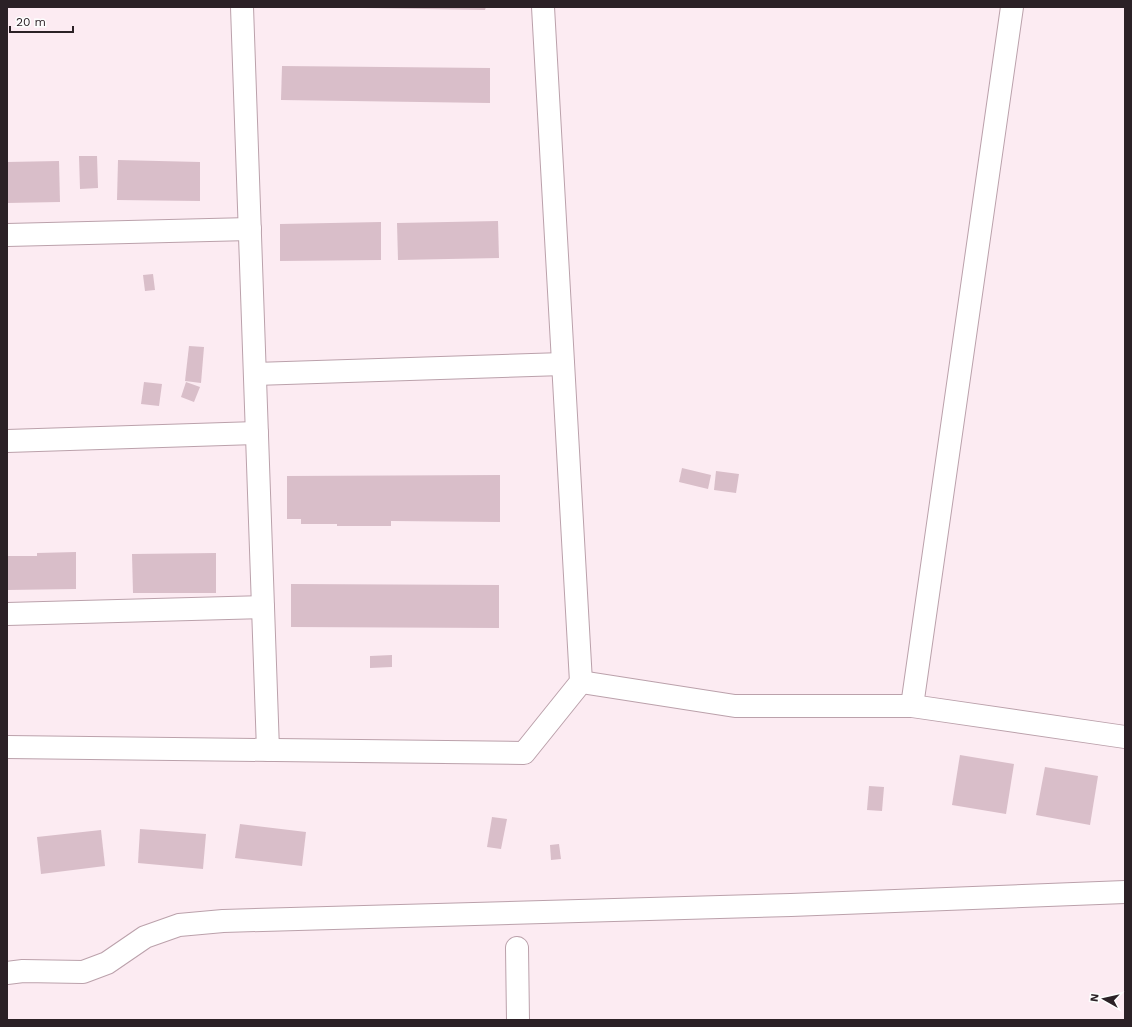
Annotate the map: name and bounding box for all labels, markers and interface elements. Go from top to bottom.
scale bar [10,8,73,34]
text: 20 m [16,15,46,29]
north arrow [1084,979,1124,1019]
text: N [1088,993,1102,1003]

